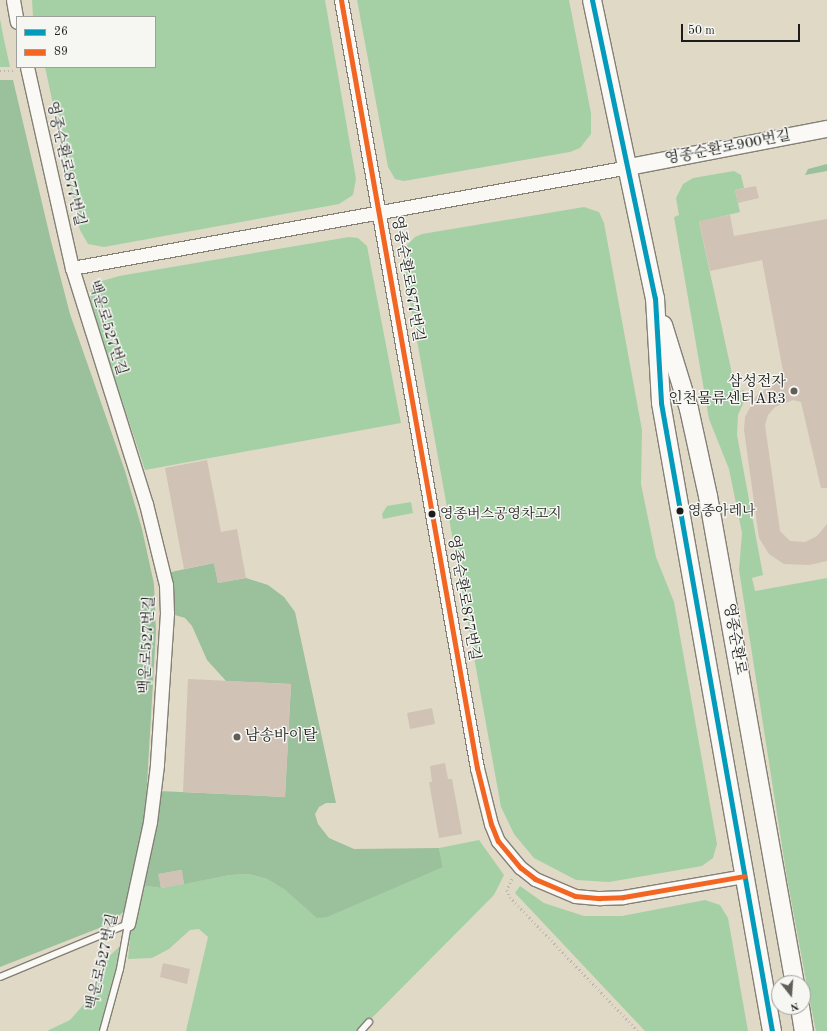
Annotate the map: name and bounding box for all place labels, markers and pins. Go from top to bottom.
place label: 삼성전자 인천물류센터AR3 [668,373,786,408]
marker: 삼성전자 인천물류센터AR3 [789,386,799,396]
place label: 영종아레나 [688,503,756,519]
place label: 영종버스공영차고지 [440,506,562,522]
marker: 영종아레나 [675,506,685,516]
marker: 영종버스공영차고지 [427,509,437,519]
place label: 남송바이탈 [245,728,317,746]
marker: 남송바이탈 [232,732,242,742]

